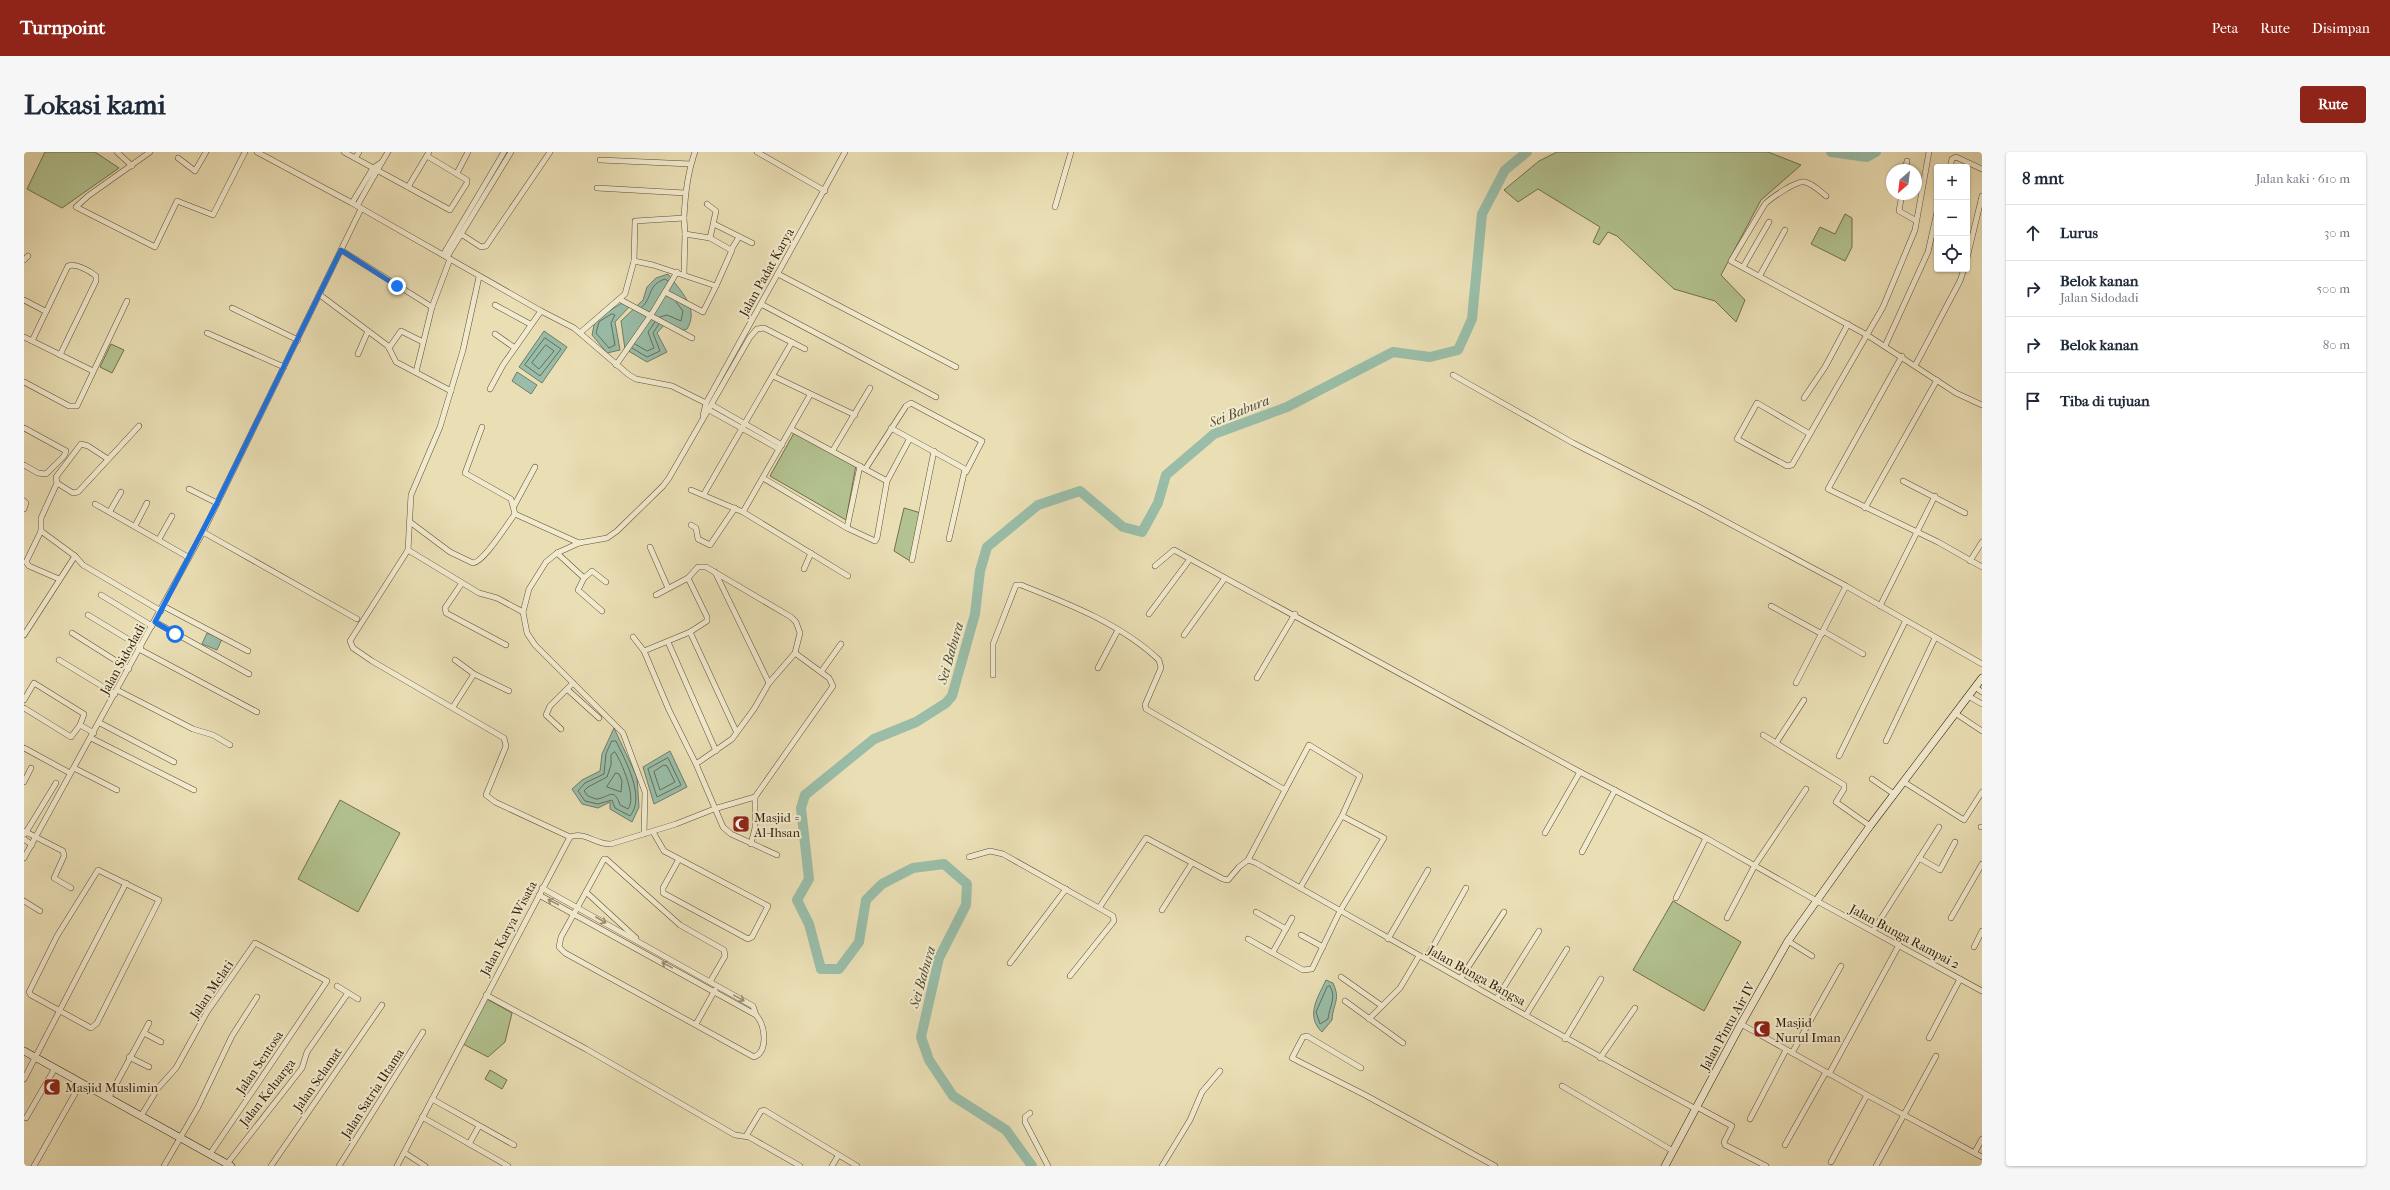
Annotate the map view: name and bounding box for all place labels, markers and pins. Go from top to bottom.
place label: Masjid = Al-Ihsan [753,810,801,840]
mosque icon: Masjid = Al-Ihsan [731,814,751,834]
place label: Masjid Nurul Iman [1775,1015,1841,1045]
mosque icon: Masjid Nurul Iman [1752,1019,1772,1039]
mosque icon: Masjid Muslimin [42,1077,62,1097]
place label: Masjid Muslimin [65,1080,159,1095]

